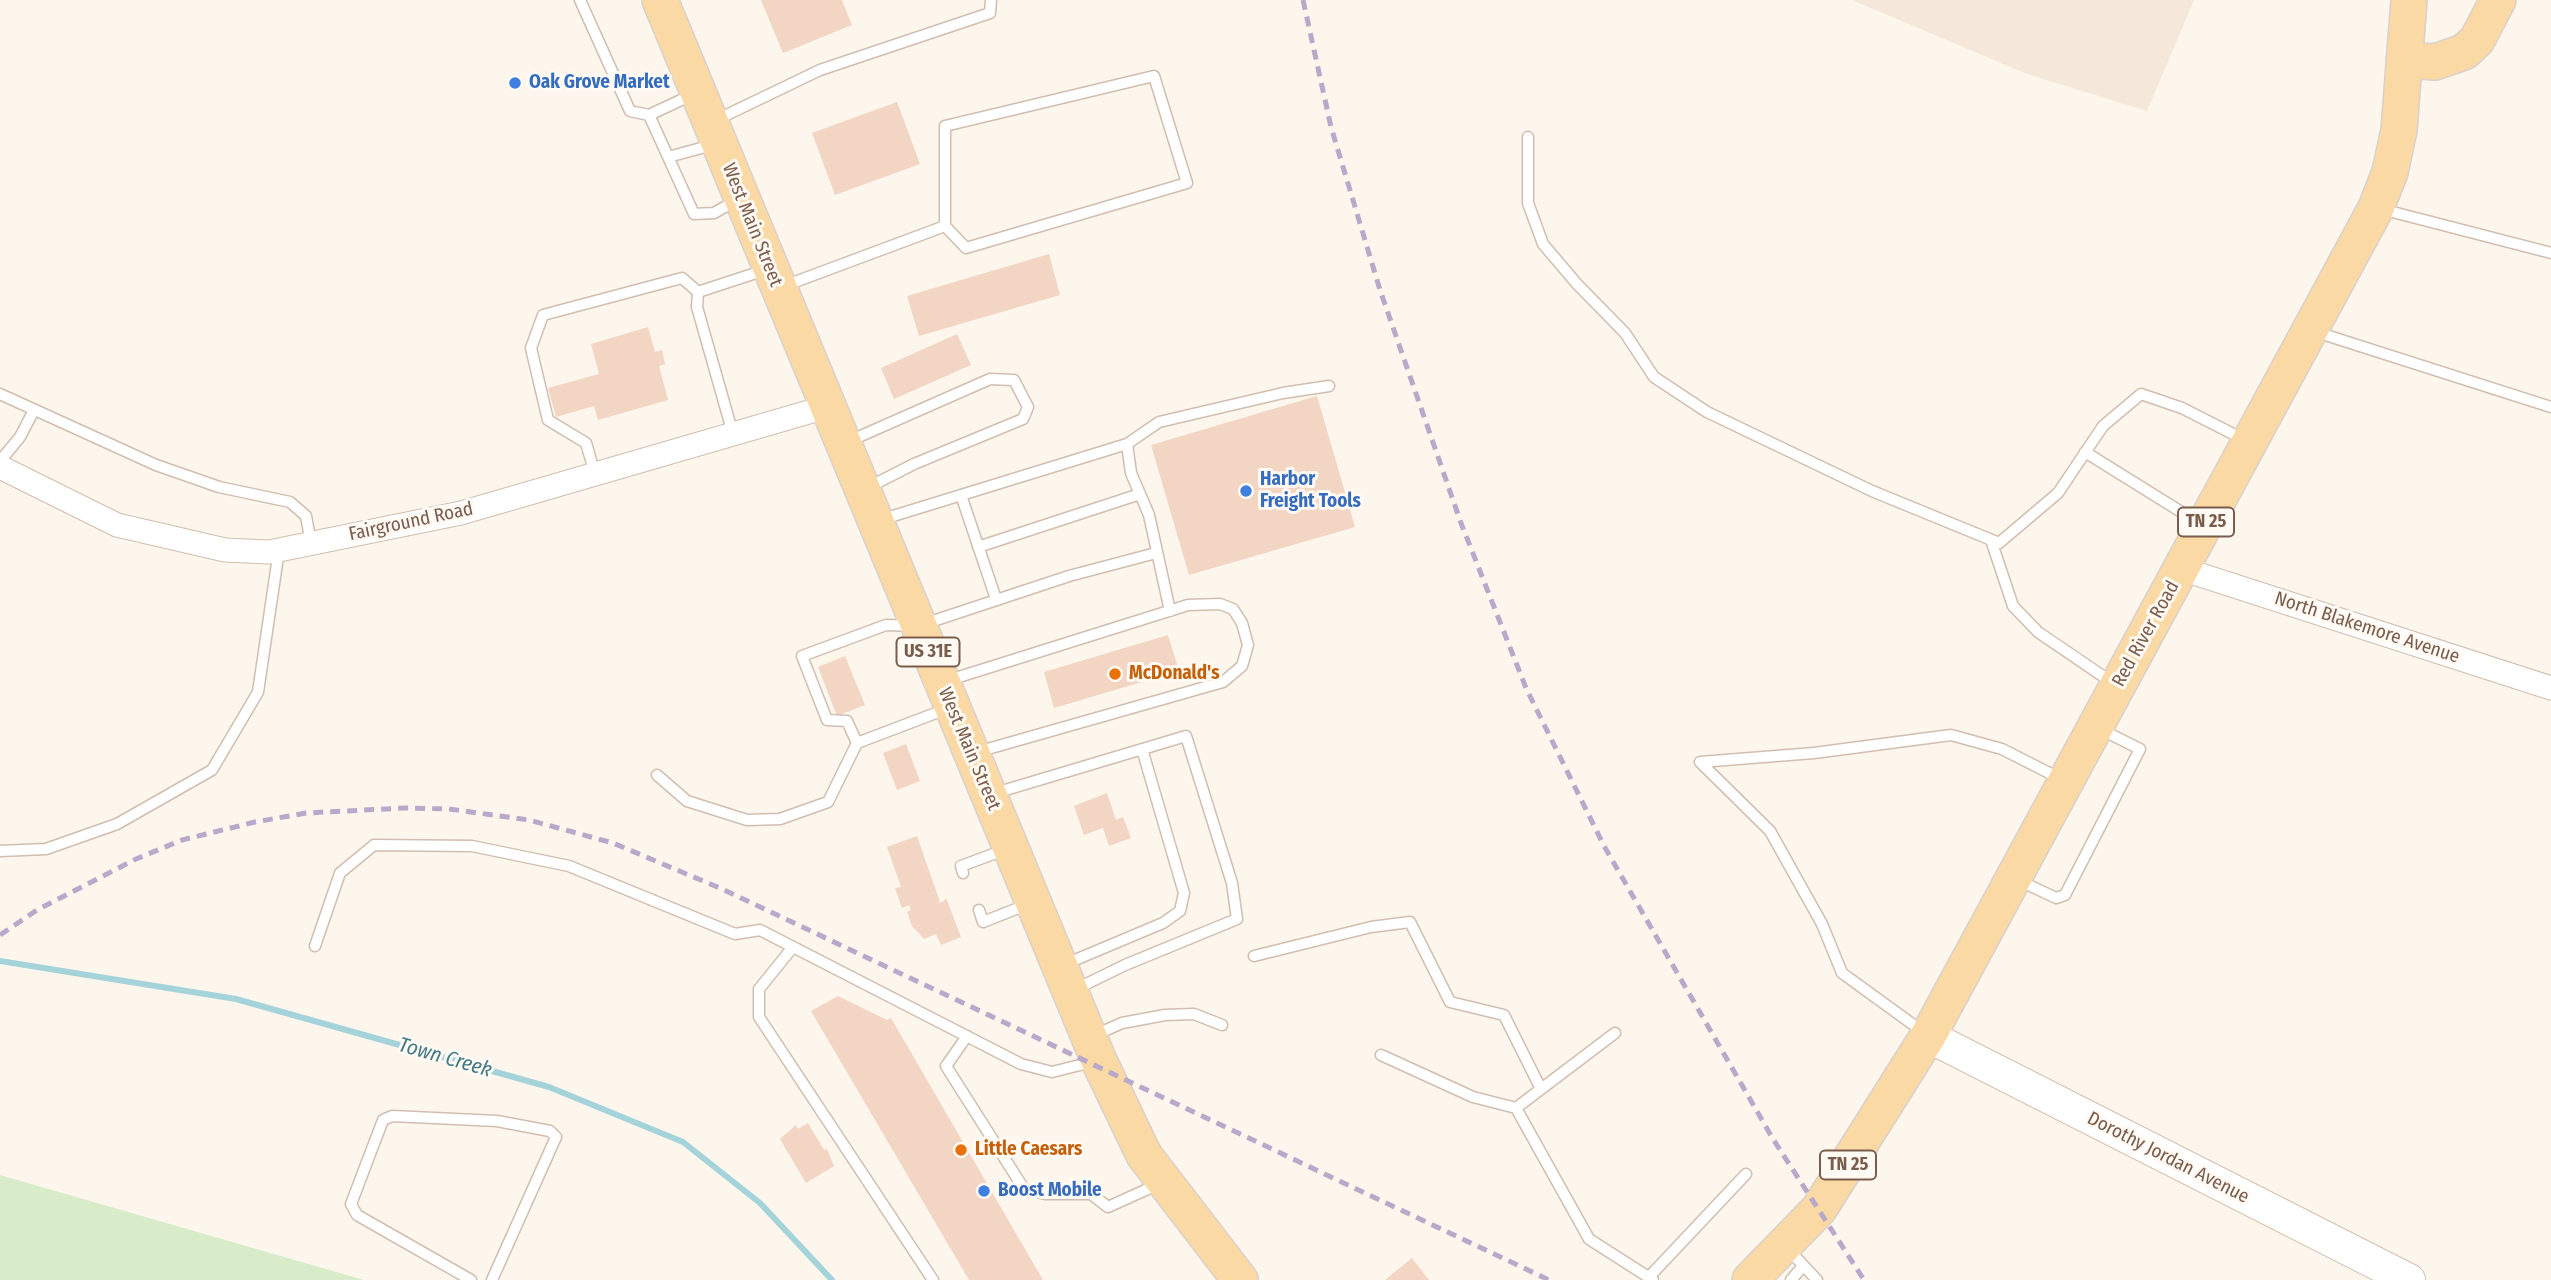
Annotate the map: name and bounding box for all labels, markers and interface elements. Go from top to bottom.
place label: Oak Grove Market [529,72,670,94]
marker: Oak Grove Market [507,75,523,91]
street label: West Main Street [717,160,787,290]
place label: Harbor Freight Tools [1260,469,1361,513]
marker: Harbor Freight Tools [1238,483,1254,499]
street label: Fairground Road [347,498,475,546]
road number: TN 25 [2178,508,2234,536]
street label: Red River Road [2108,577,2184,691]
street label: North Blakemore Avenue [2272,587,2462,669]
road number: US 31E [897,638,960,666]
place label: McDonald's [1129,663,1219,685]
marker: McDonald's [1107,666,1123,682]
street label: West Main Street [933,684,1005,814]
water label: Town Creek [395,1033,495,1083]
street label: Dorothy Jordan Avenue [2083,1107,2253,1209]
place label: Little Caesars [975,1139,1082,1161]
marker: Little Caesars [953,1142,969,1158]
road number: TN 25 [1820,1150,1876,1180]
place label: Boost Mobile [998,1180,1102,1202]
marker: Boost Mobile [976,1183,992,1199]

